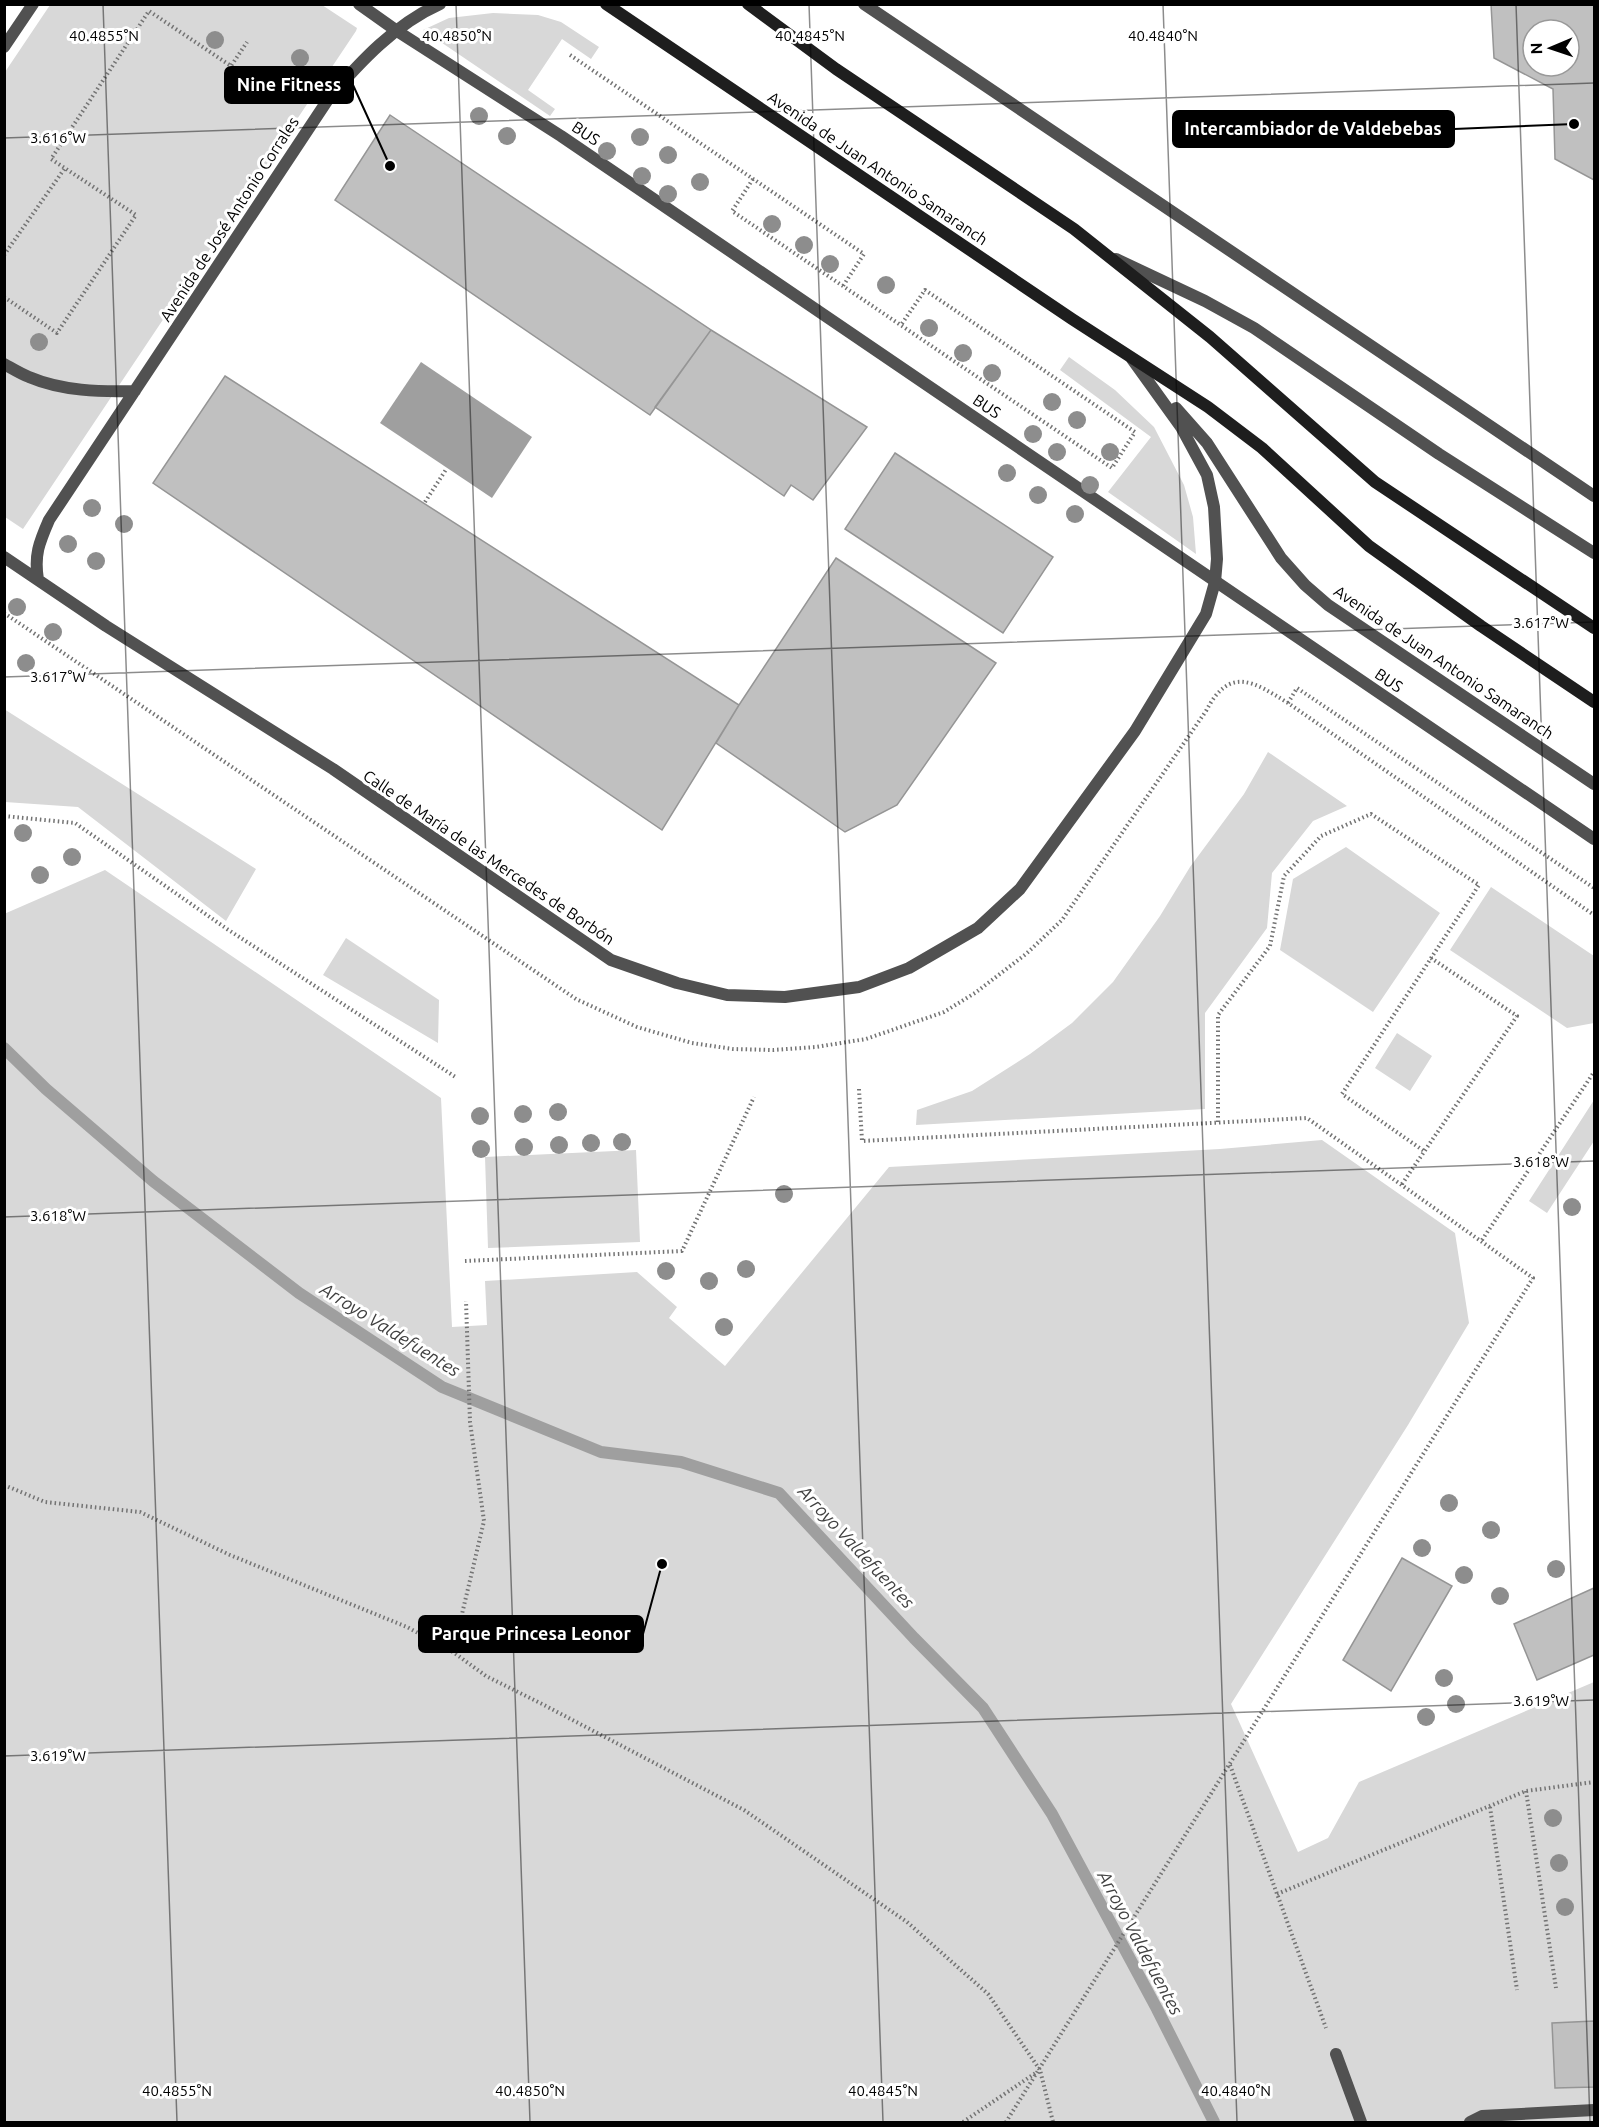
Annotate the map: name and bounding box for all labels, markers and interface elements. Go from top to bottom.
north arrow [1521,18,1581,78]
text: 40.4855°N [69,27,139,44]
text: 40.4850°N [422,27,492,44]
text: 40.4845°N [775,27,845,44]
text: 40.4840°N [1128,27,1198,44]
text: N [1527,42,1545,55]
callout: Nine Fitness [225,67,353,103]
text: Nine Fitness [237,74,341,94]
street label: Avenida de Juan Antonio Samaranch [765,88,991,248]
callout: Intercambiador de Valdebebas [1173,111,1454,147]
street label: Avenida de José Antonio Corrales [156,113,302,325]
street label: BUS [569,117,603,149]
text: Intercambiador de Valdebebas [1184,118,1442,138]
text: 3.616°W [30,129,86,146]
street label: BUS [970,390,1004,422]
street label: Avenida de Juan Antonio Samaranch [1331,582,1557,742]
text: 3.617°W [1513,614,1569,631]
street label: BUS [1372,664,1406,696]
text: 3.617°W [30,668,86,685]
street label: Calle de María de las Mercedes de Borbón [360,766,618,948]
text: 3.618°W [1513,1153,1569,1170]
text: 3.618°W [30,1207,86,1224]
water label: Arroyo Valdefuentes [316,1278,464,1381]
water label: Arroyo Valdefuentes [793,1480,919,1613]
callout: Parque Princesa Leonor [419,1616,643,1652]
text: Parque Princesa Leonor [431,1623,631,1643]
text: 3.619°W [1513,1692,1569,1709]
text: 3.619°W [30,1747,86,1764]
water label: Arroyo Valdefuentes [1093,1866,1188,2019]
text: 40.4855°N [142,2082,212,2099]
text: 40.4850°N [495,2082,565,2099]
text: 40.4845°N [848,2082,918,2099]
text: 40.4840°N [1201,2082,1271,2099]

